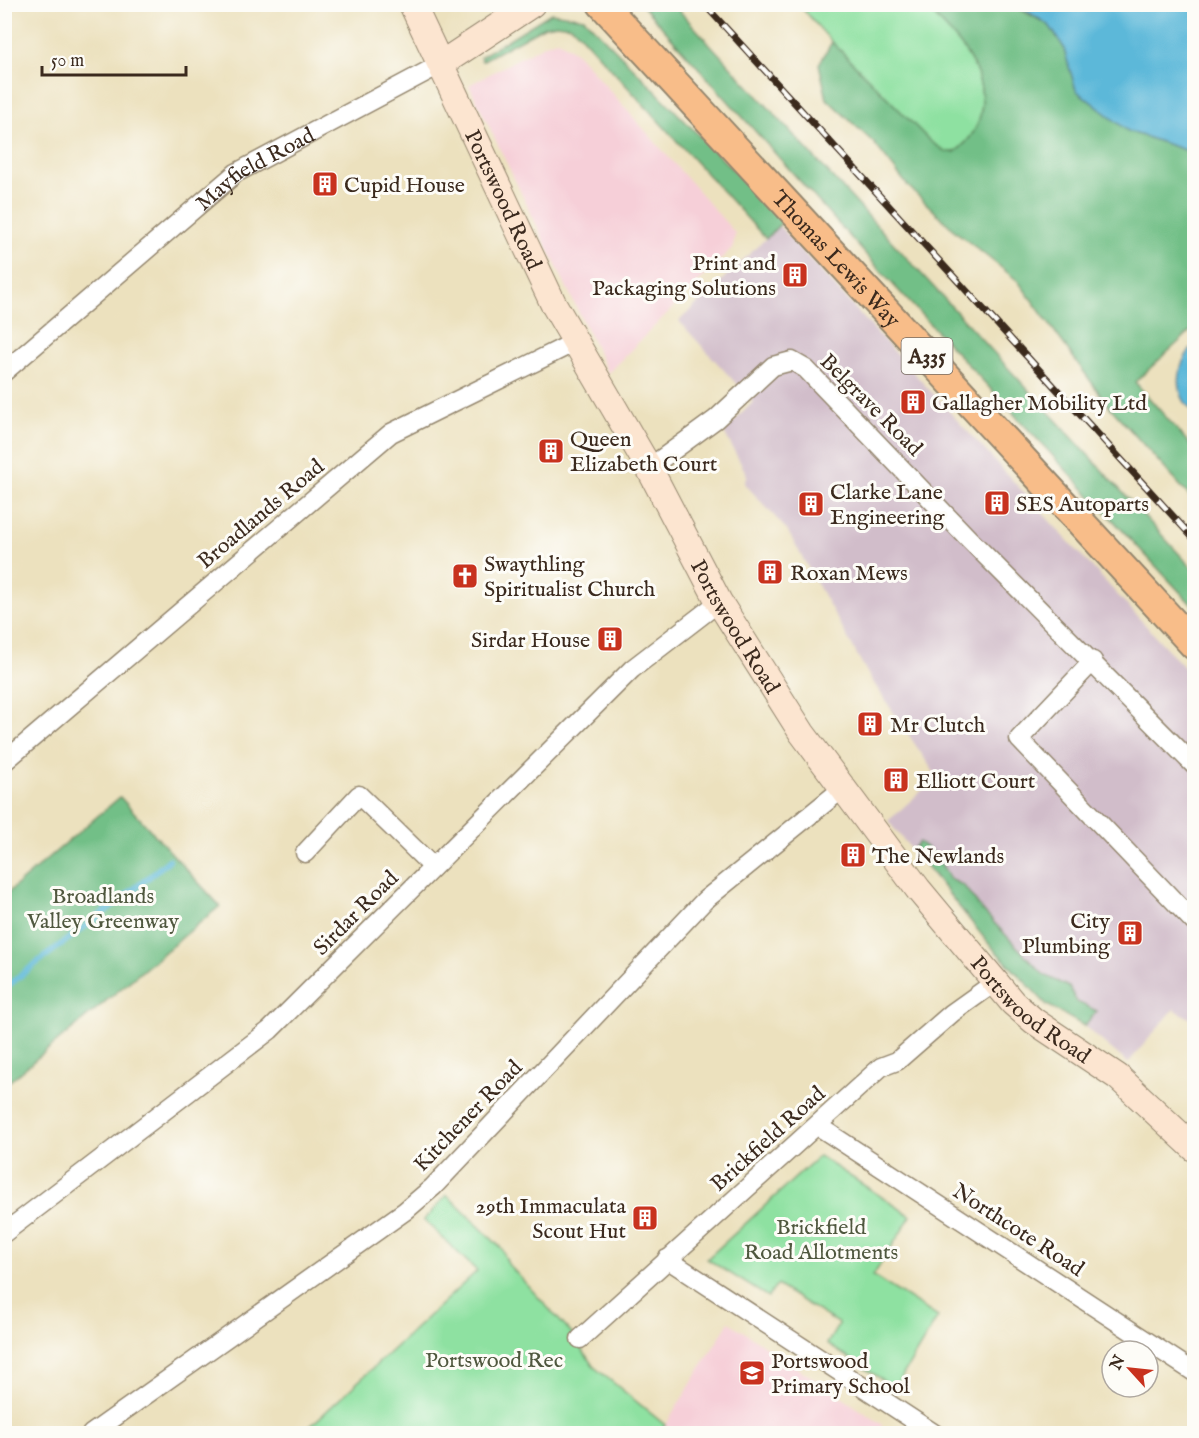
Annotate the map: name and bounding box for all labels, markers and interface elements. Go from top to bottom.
scale bar [42,39,186,77]
text: 50 m [51,50,84,73]
street label: Mayfield Road [190,122,320,217]
street label: Portswood Road [457,126,547,275]
building icon: Cupid House [310,169,340,199]
place label: Cupid House [344,172,465,200]
street label: Thomas Lewis Way [765,185,906,334]
place label: Print and Packaging Solutions [592,250,776,303]
building icon: Print and Packaging Solutions [780,260,810,290]
road number: A335 [902,338,952,374]
street label: Belgrave Road [813,348,928,463]
building icon: Gallagher Mobility Ltd [898,387,928,417]
place label: Gallagher Mobility Ltd [932,390,1147,418]
place label: Queen Elizabeth Court [570,426,718,479]
building icon: Queen Elizabeth Court [536,436,566,466]
street label: Broadlands Road [192,453,331,576]
place label: Clarke Lane Engineering [830,479,945,532]
building icon: SES Autoparts [982,488,1012,518]
building icon: Clarke Lane Engineering [796,489,826,519]
place label: SES Autoparts [1016,491,1149,519]
place label: Swaythling Spiritualist Church [484,551,656,604]
street label: Portswood Road [683,555,786,700]
building icon: Roxan Mews [755,557,785,587]
place label: Roxan Mews [790,560,908,588]
church icon: Swaythling Spiritualist Church [450,561,480,591]
building icon: Sirdar House [595,624,625,654]
place label: Sirdar House [471,627,590,655]
building icon: Mr Clutch [855,709,885,739]
place label: Mr Clutch [890,712,986,740]
building icon: Elliott Court [881,765,911,795]
place label: Elliott Court [916,768,1036,796]
building icon: The Newlands [838,840,868,870]
place label: The Newlands [872,843,1004,871]
street label: Sirdar Road [308,865,405,962]
park label: Broadlands Valley Greenway [26,883,179,936]
place label: City Plumbing [1022,908,1111,961]
building icon: City Plumbing [1115,918,1145,948]
street label: Portswood Road [963,950,1096,1071]
street label: Kitchener Road [408,1054,529,1178]
street label: Brickfield Road [705,1080,832,1198]
street label: Northcote Road [947,1178,1089,1284]
place label: 29th Immaculata Scout Hut [476,1193,626,1246]
building icon: 29th Immaculata Scout Hut [630,1203,660,1233]
park label: Brickfield Road Allotments [744,1214,898,1267]
north arrow [1100,1339,1160,1399]
park label: Portswood Rec [425,1347,563,1375]
place label: Portswood Primary School [771,1348,910,1401]
text: N [1106,1352,1131,1375]
school or university icon: Portswood Primary School [737,1358,767,1388]

